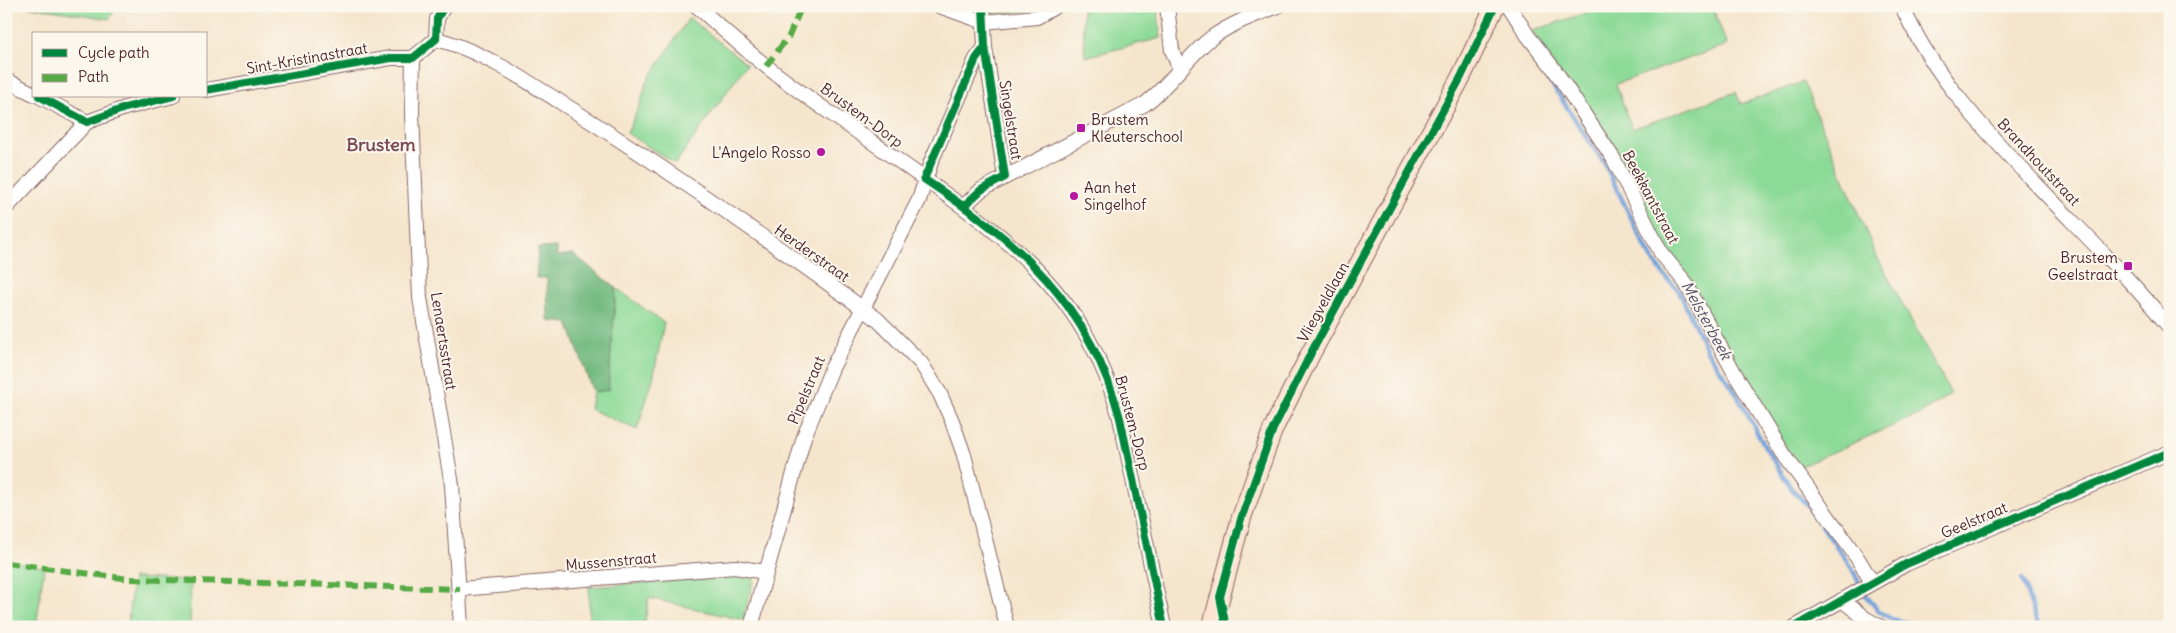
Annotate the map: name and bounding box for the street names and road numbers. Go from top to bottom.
street label: Sint-Kristinastraat [245,38,369,78]
street label: Brustem-Dorp [817,79,907,151]
street label: Singelstraat [995,79,1027,161]
street label: Brandhoutstraat [1994,114,2084,210]
street label: Beekkantstraat [1618,147,1684,247]
street label: Herderstraat [771,220,853,286]
street label: Vliegveldlaan [1293,258,1353,346]
street label: Lenaertsstraat [427,291,461,391]
street label: Pipelstraat [783,353,829,427]
street label: Brustem-Dorp [1111,373,1155,473]
street label: Geelstraat [1938,498,2010,542]
street label: Mussenstraat [565,548,657,574]

